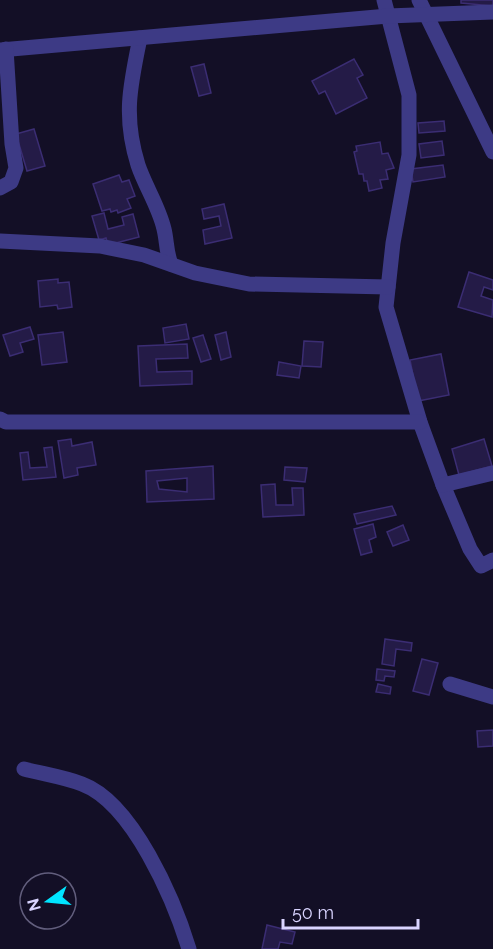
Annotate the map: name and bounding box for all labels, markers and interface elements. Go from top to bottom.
north arrow [18,871,78,931]
scale bar [283,892,418,930]
text: N [23,896,45,913]
text: 50 m [292,902,334,923]

